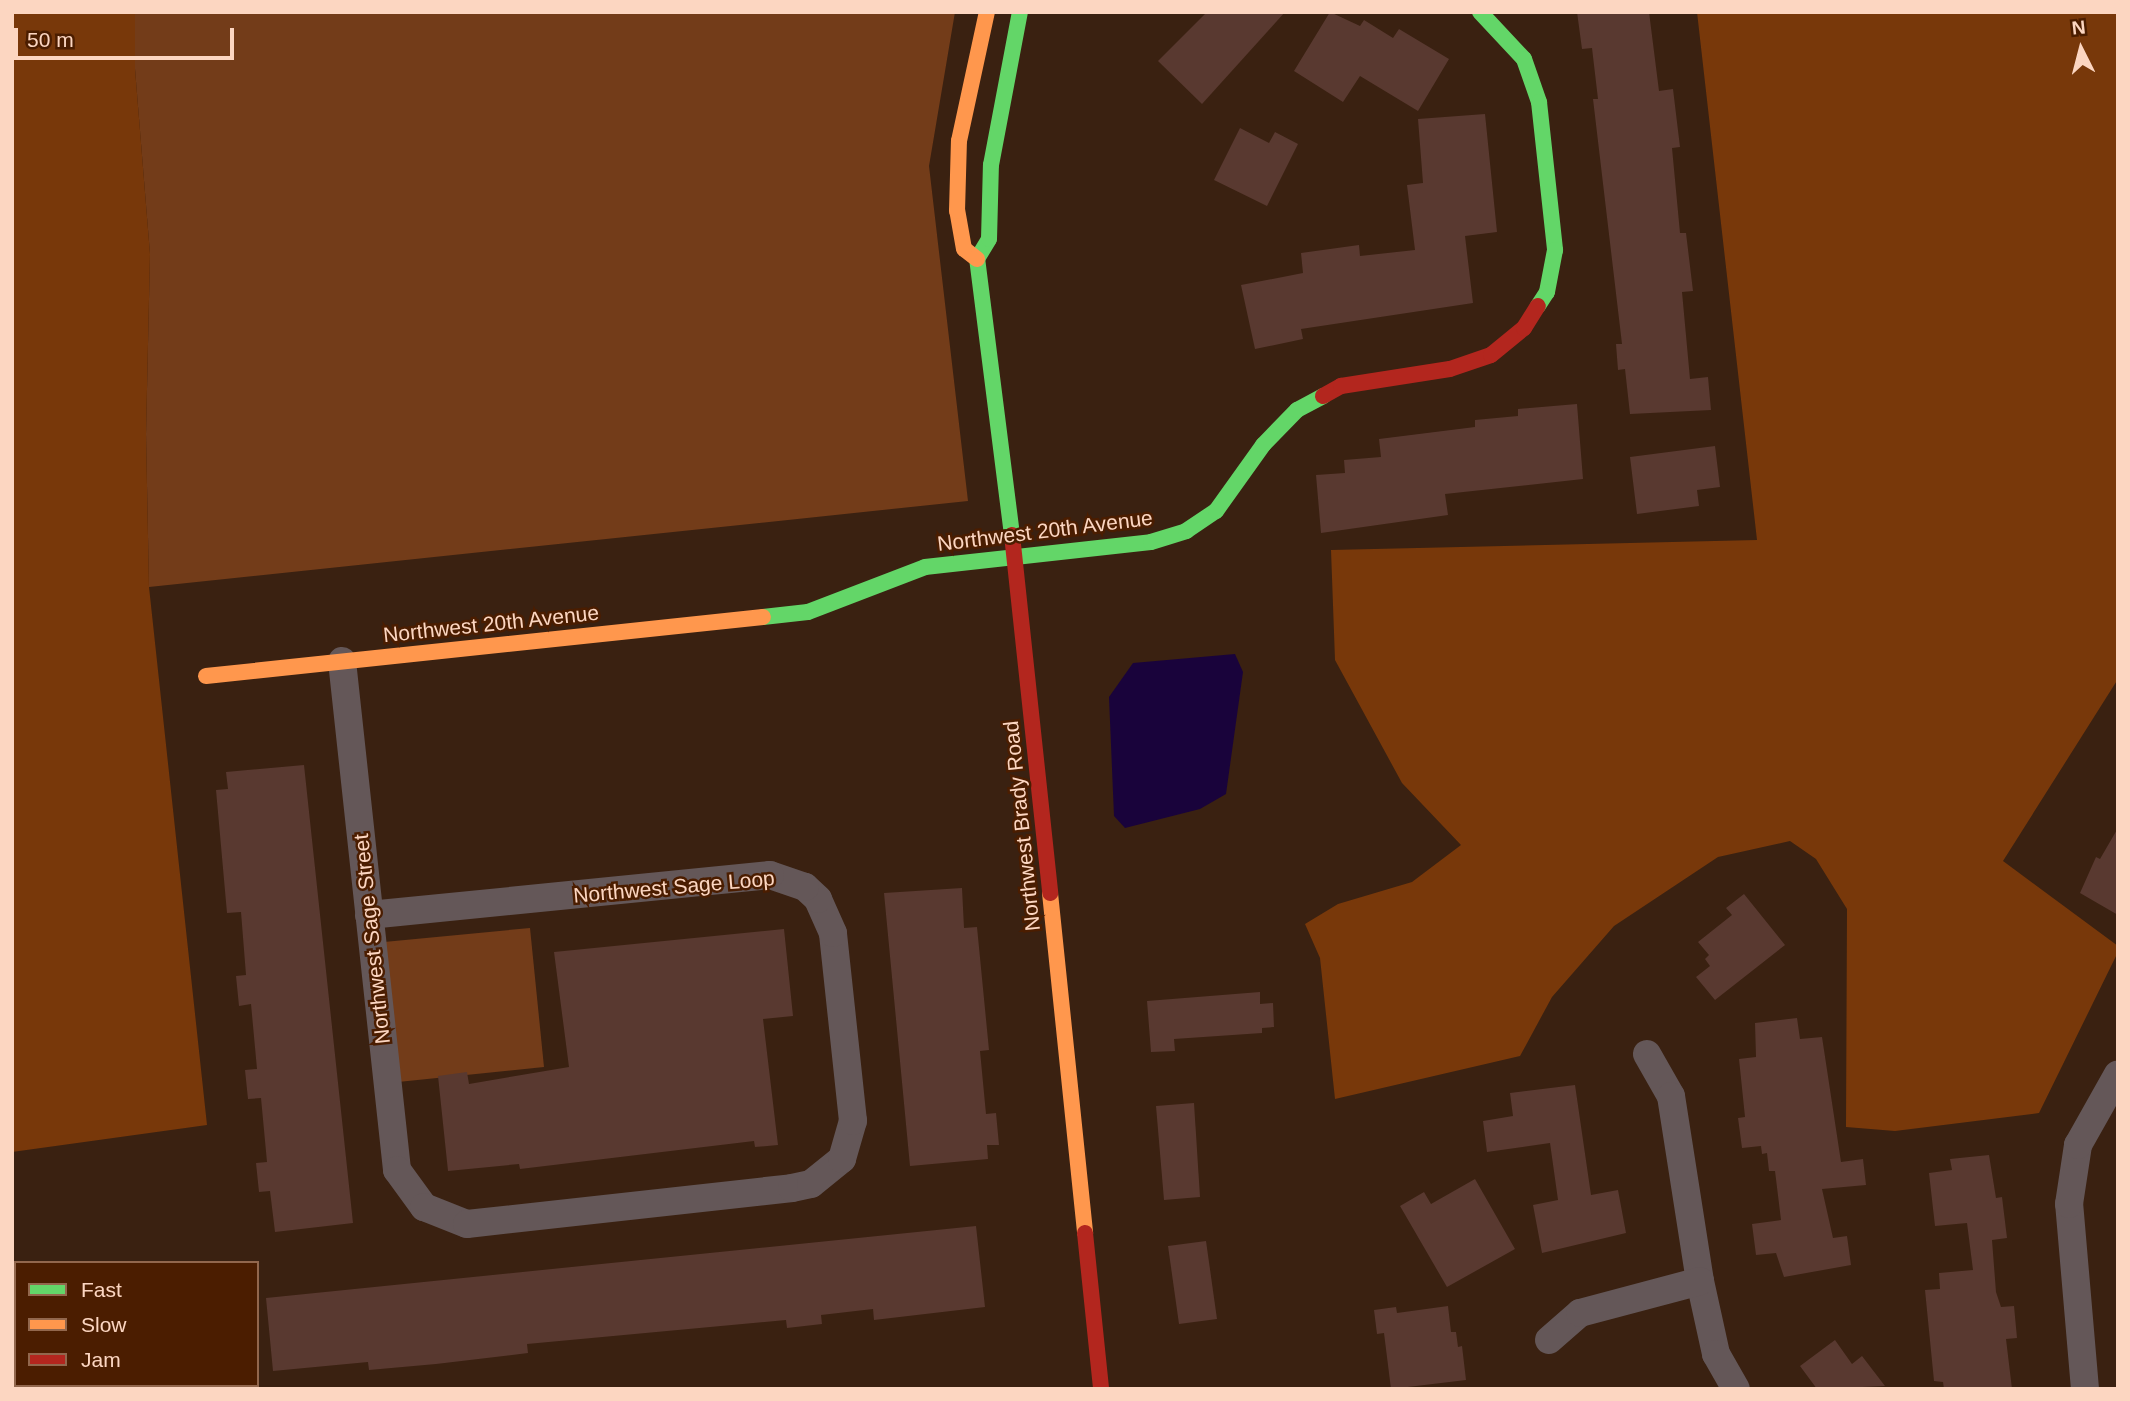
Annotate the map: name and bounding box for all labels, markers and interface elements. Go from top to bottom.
scale bar [18,14,238,58]
north arrow [2046,14,2116,84]
text: N [2071,16,2087,39]
text: 50 m [27,28,74,51]
street label: Northwest 20th Avenue [935,505,1155,557]
street label: Northwest 20th Avenue [381,600,601,648]
street label: Northwest Brady Road [998,720,1046,932]
street label: Northwest Sage Street [348,833,396,1045]
street label: Northwest Sage Loop [572,866,776,908]
legend [14,1261,259,1387]
text: Fast [81,1278,122,1301]
text: Slow [81,1313,127,1336]
text: Jam [81,1348,121,1371]

